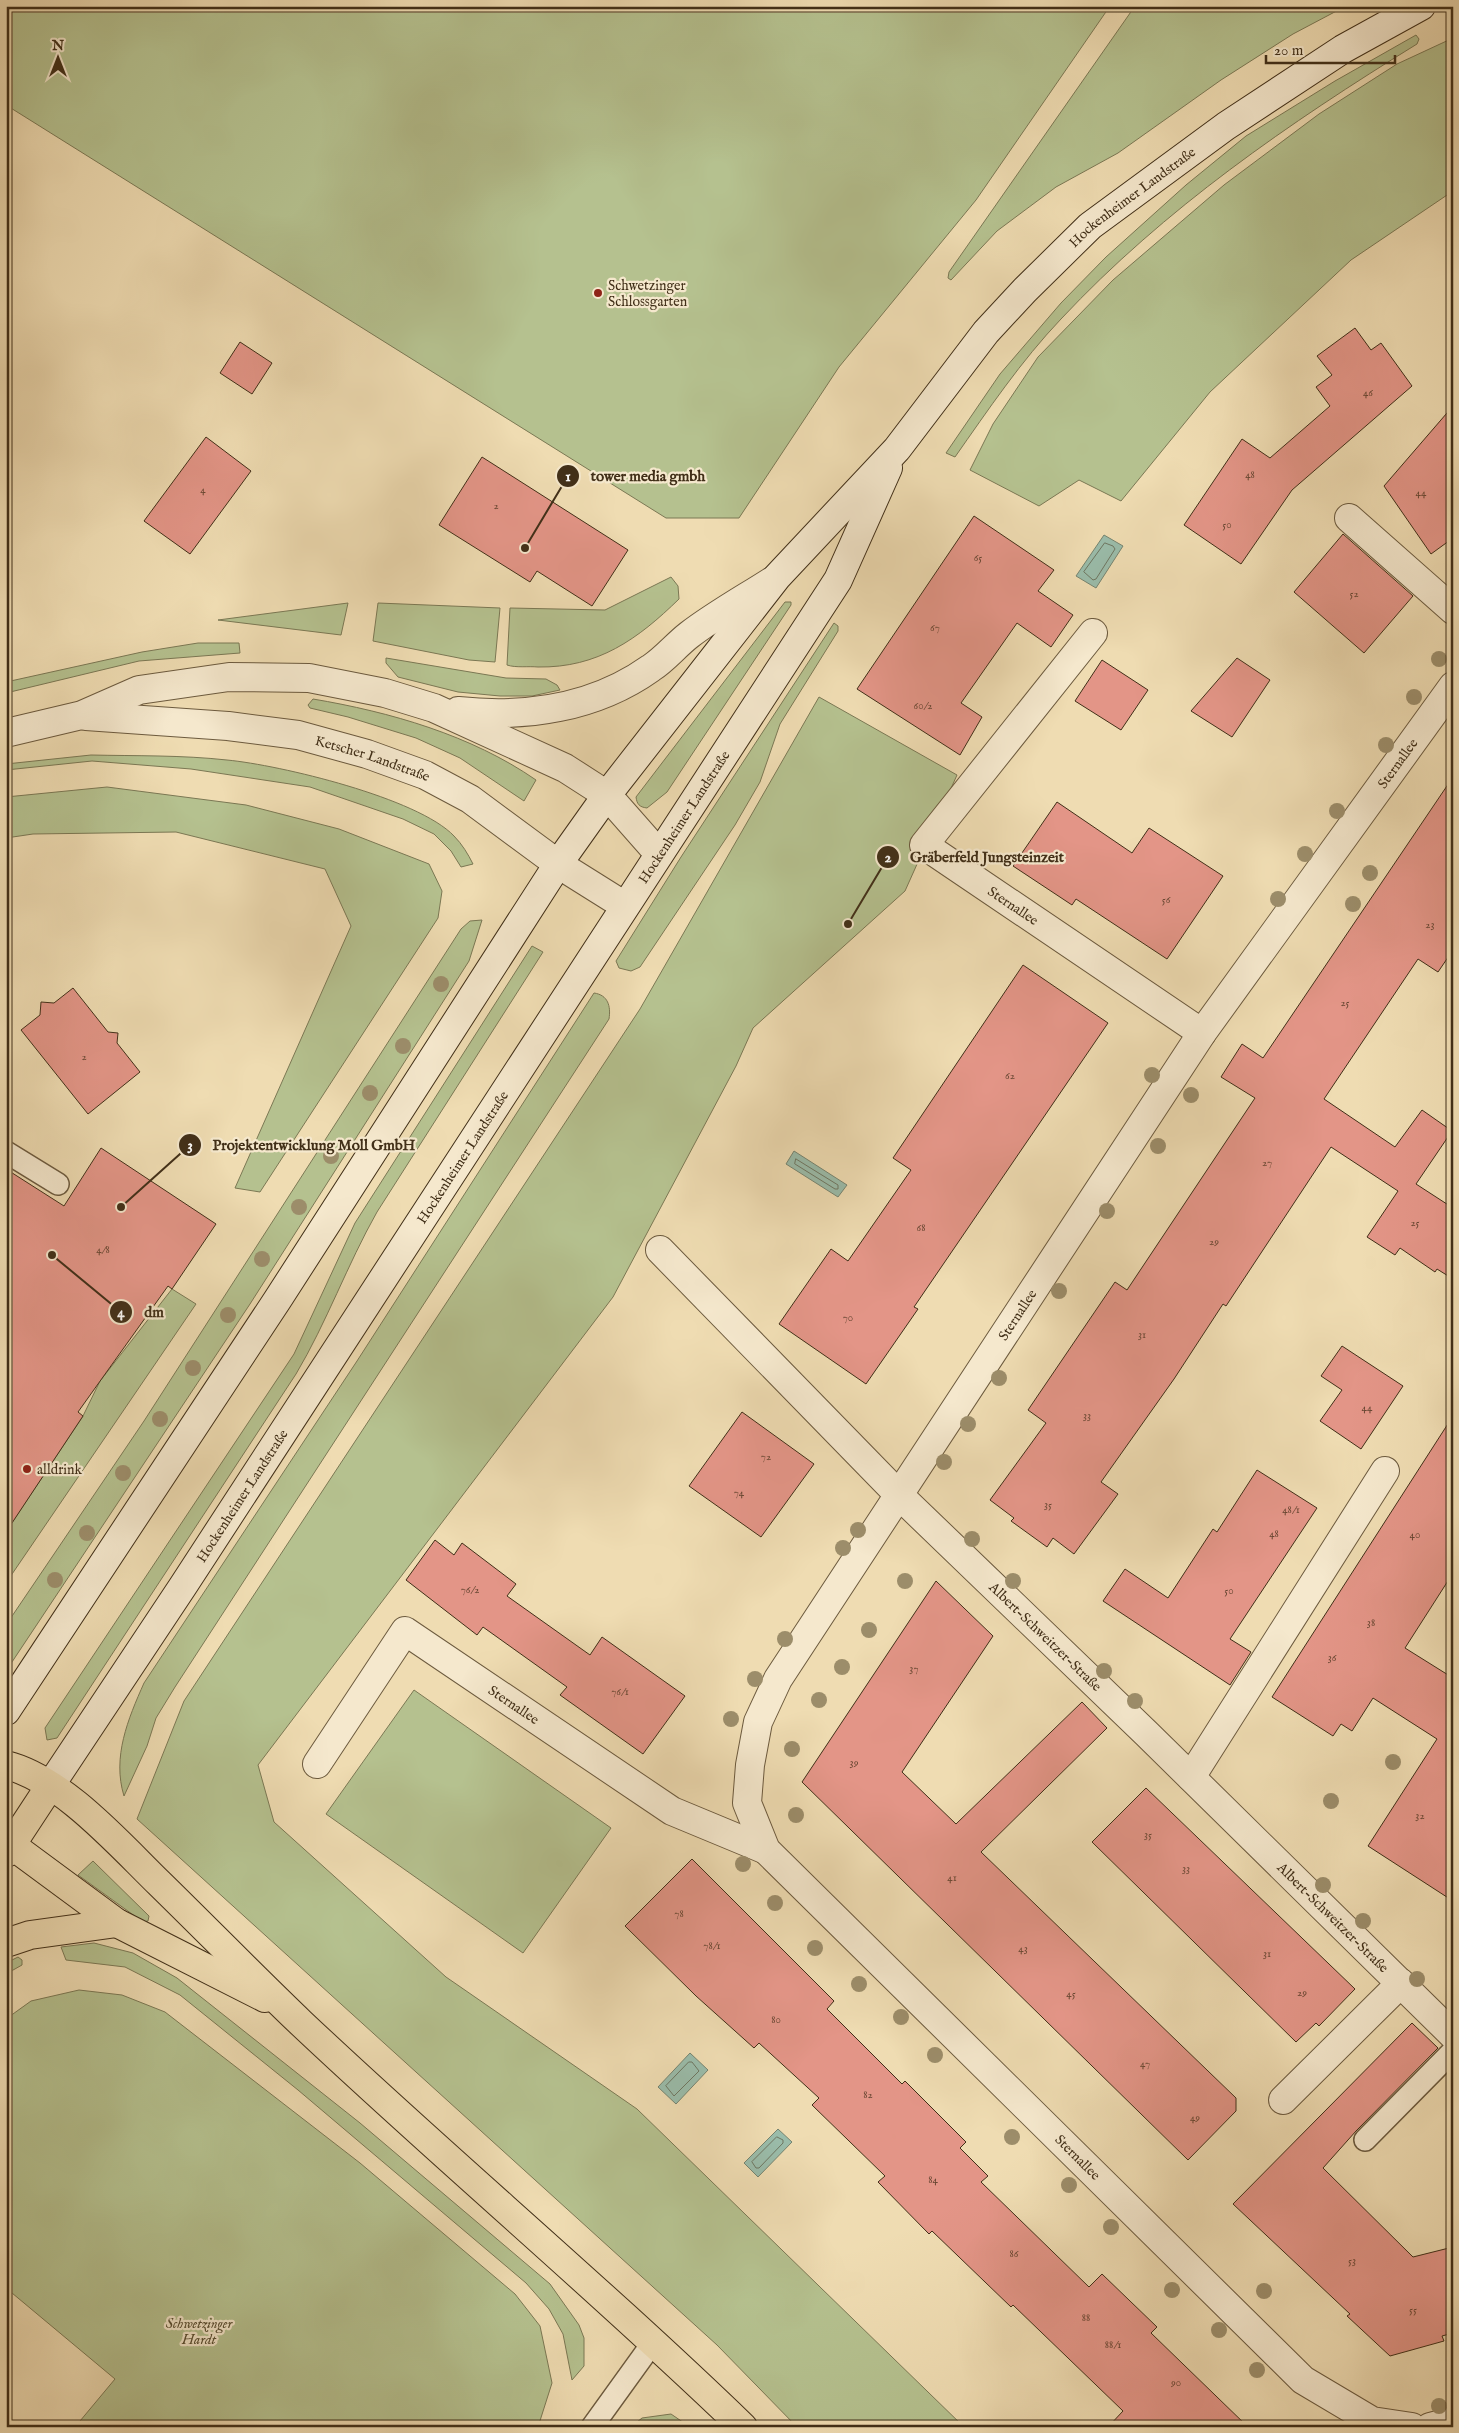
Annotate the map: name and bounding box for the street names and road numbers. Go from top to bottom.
street label: Hockenheimer Landstraße [1065,143,1200,252]
street label: Ketscher Landstraße [313,732,433,786]
street label: Sternallee [1374,735,1423,792]
street label: Hockenheimer Landstraße [635,747,735,887]
street label: Sternallee [984,883,1042,930]
street label: Hockenheimer Landstraße [413,1087,513,1228]
street label: Sternallee [995,1286,1042,1344]
street label: Hockenheimer Landstraße [193,1426,293,1566]
street label: Albert-Schweitzer-Straße [984,1578,1106,1696]
street label: Sternallee [485,1682,543,1729]
street label: Albert-Schweitzer-Straße [1272,1858,1393,1977]
street label: Sternallee [1051,2131,1104,2185]

